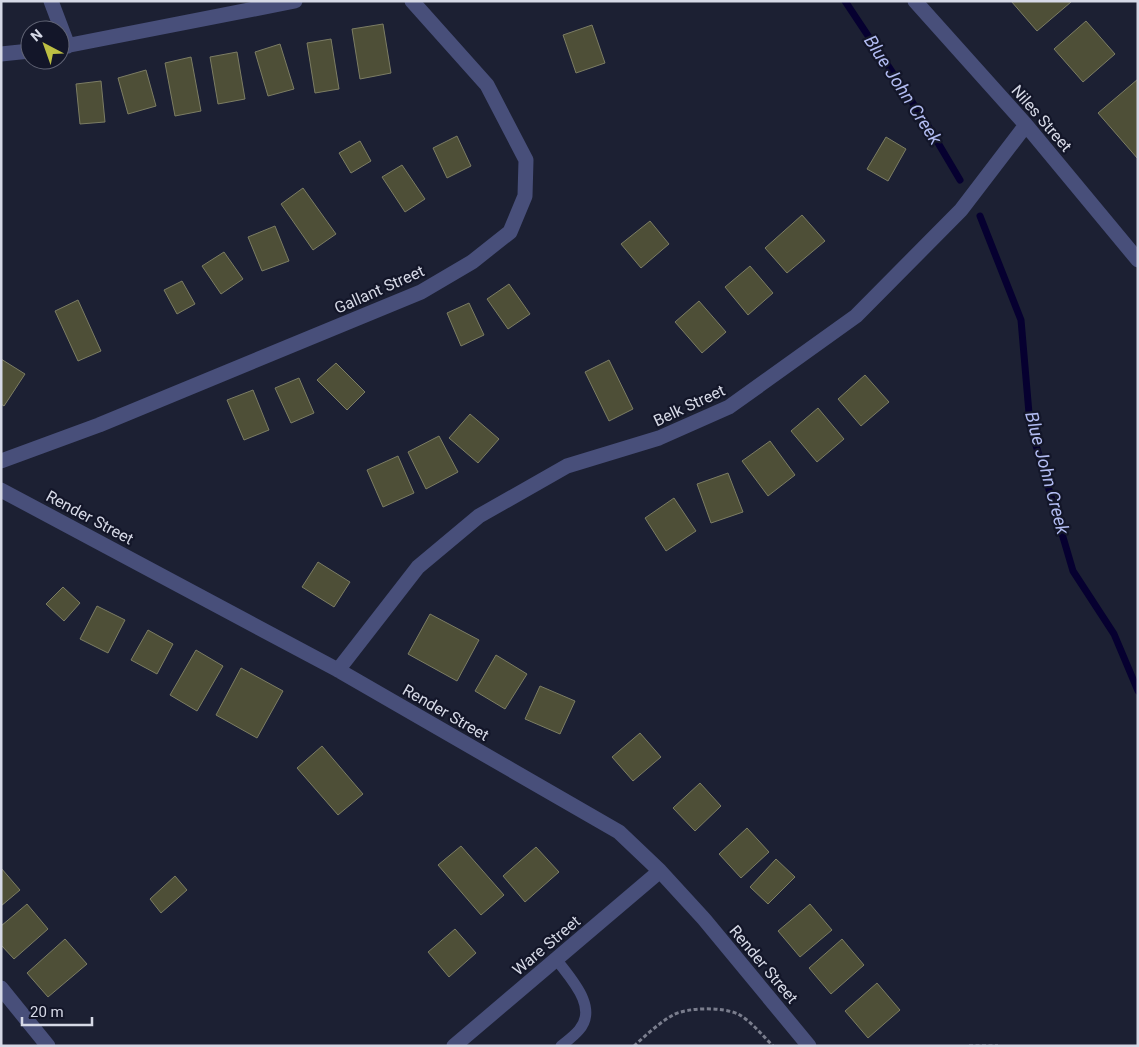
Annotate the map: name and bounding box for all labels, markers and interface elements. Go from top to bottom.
north arrow [20,20,70,70]
text: N [27,26,45,44]
water label: Blue John Creek [860,31,947,149]
street label: Niles Street [1008,81,1076,156]
street label: Gallant Street [331,261,427,318]
street label: Belk Street [650,381,728,430]
water label: Blue John Creek [1021,409,1074,538]
street label: Render Street [43,486,137,548]
street label: Render Street [399,680,492,745]
street label: Ware Street [509,912,584,979]
street label: Render Street [725,921,802,1007]
scale bar [22,994,92,1026]
text: 20 m [30,1003,64,1021]

